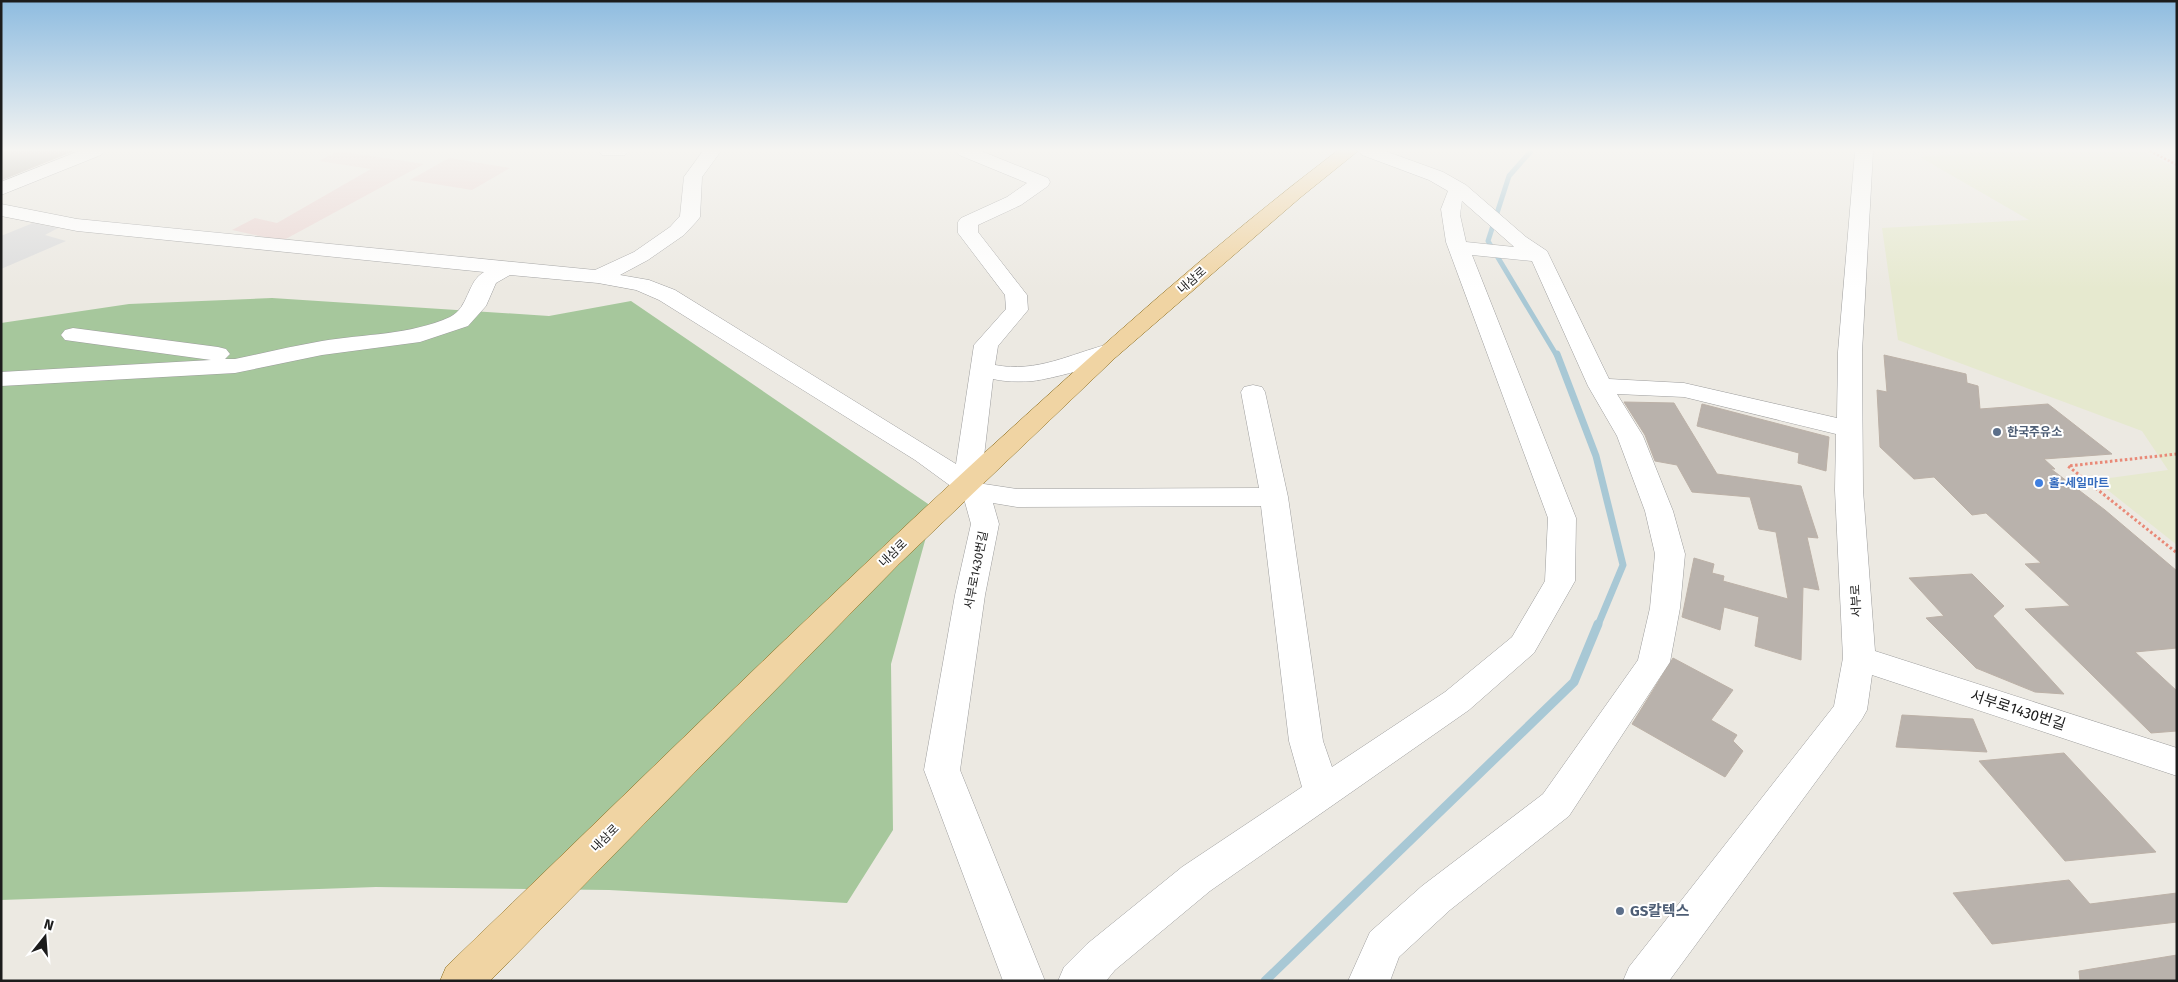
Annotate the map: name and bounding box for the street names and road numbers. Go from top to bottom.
street label: 내삼로 [1175,264,1209,296]
street label: 서부로1430번길 [962,530,990,610]
street label: 내삼로 [876,536,910,570]
street label: 서부로 [1848,584,1864,618]
street label: 서부로1430번길 [1968,686,2068,734]
street label: 내삼로 [588,821,622,855]

